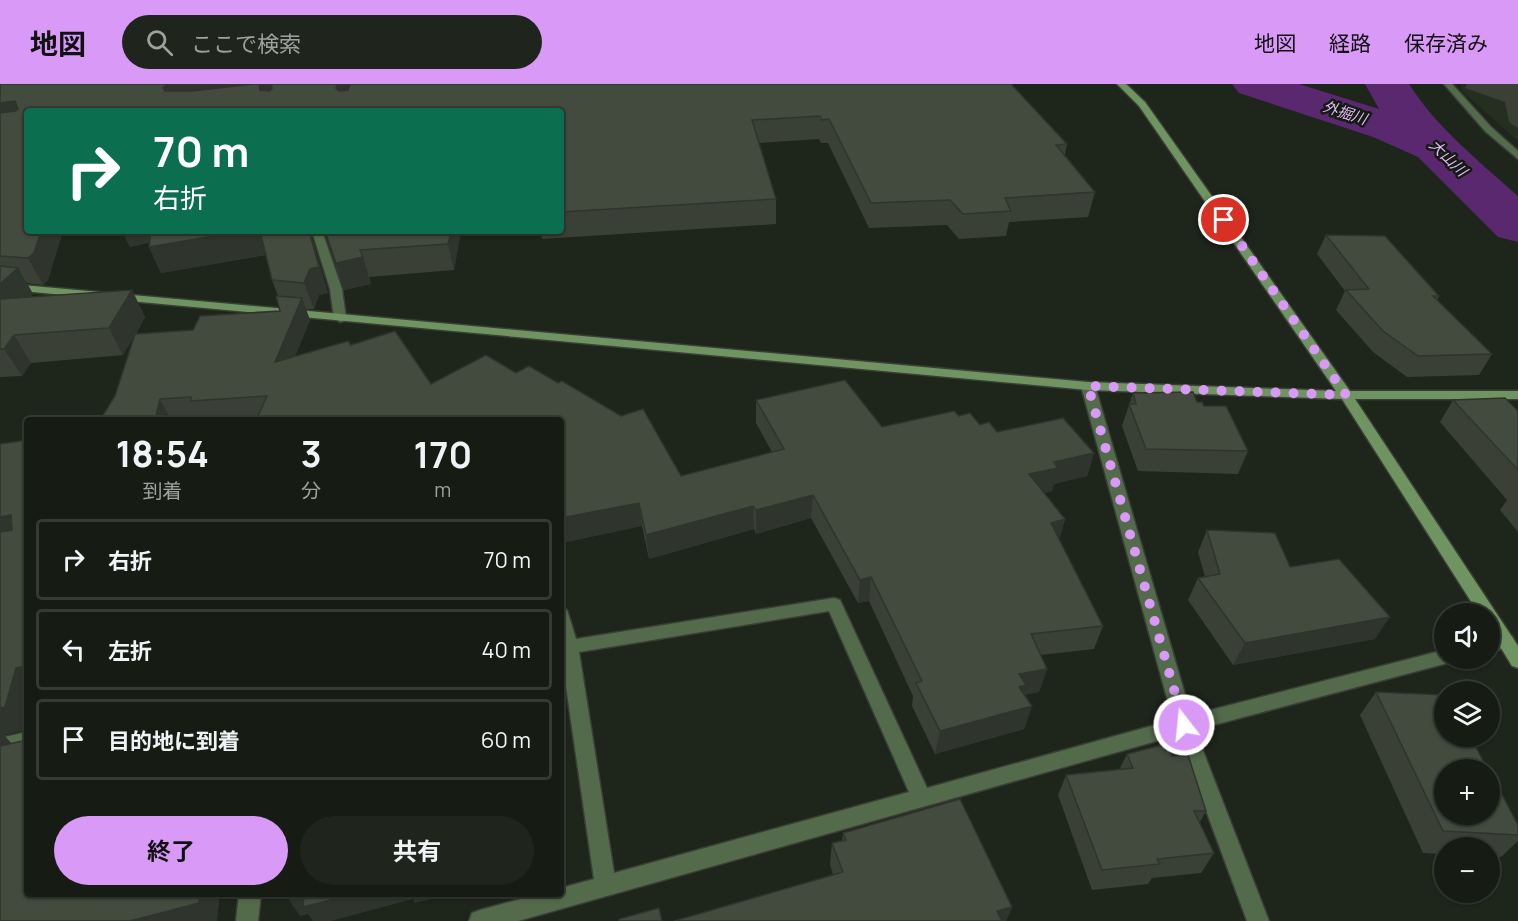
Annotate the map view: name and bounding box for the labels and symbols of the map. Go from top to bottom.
water label: 外掘川 [1321,96,1372,130]
water label: 大山川 [1425,134,1473,182]
pin [1198,194,1249,245]
position arrow [1152,693,1216,757]

